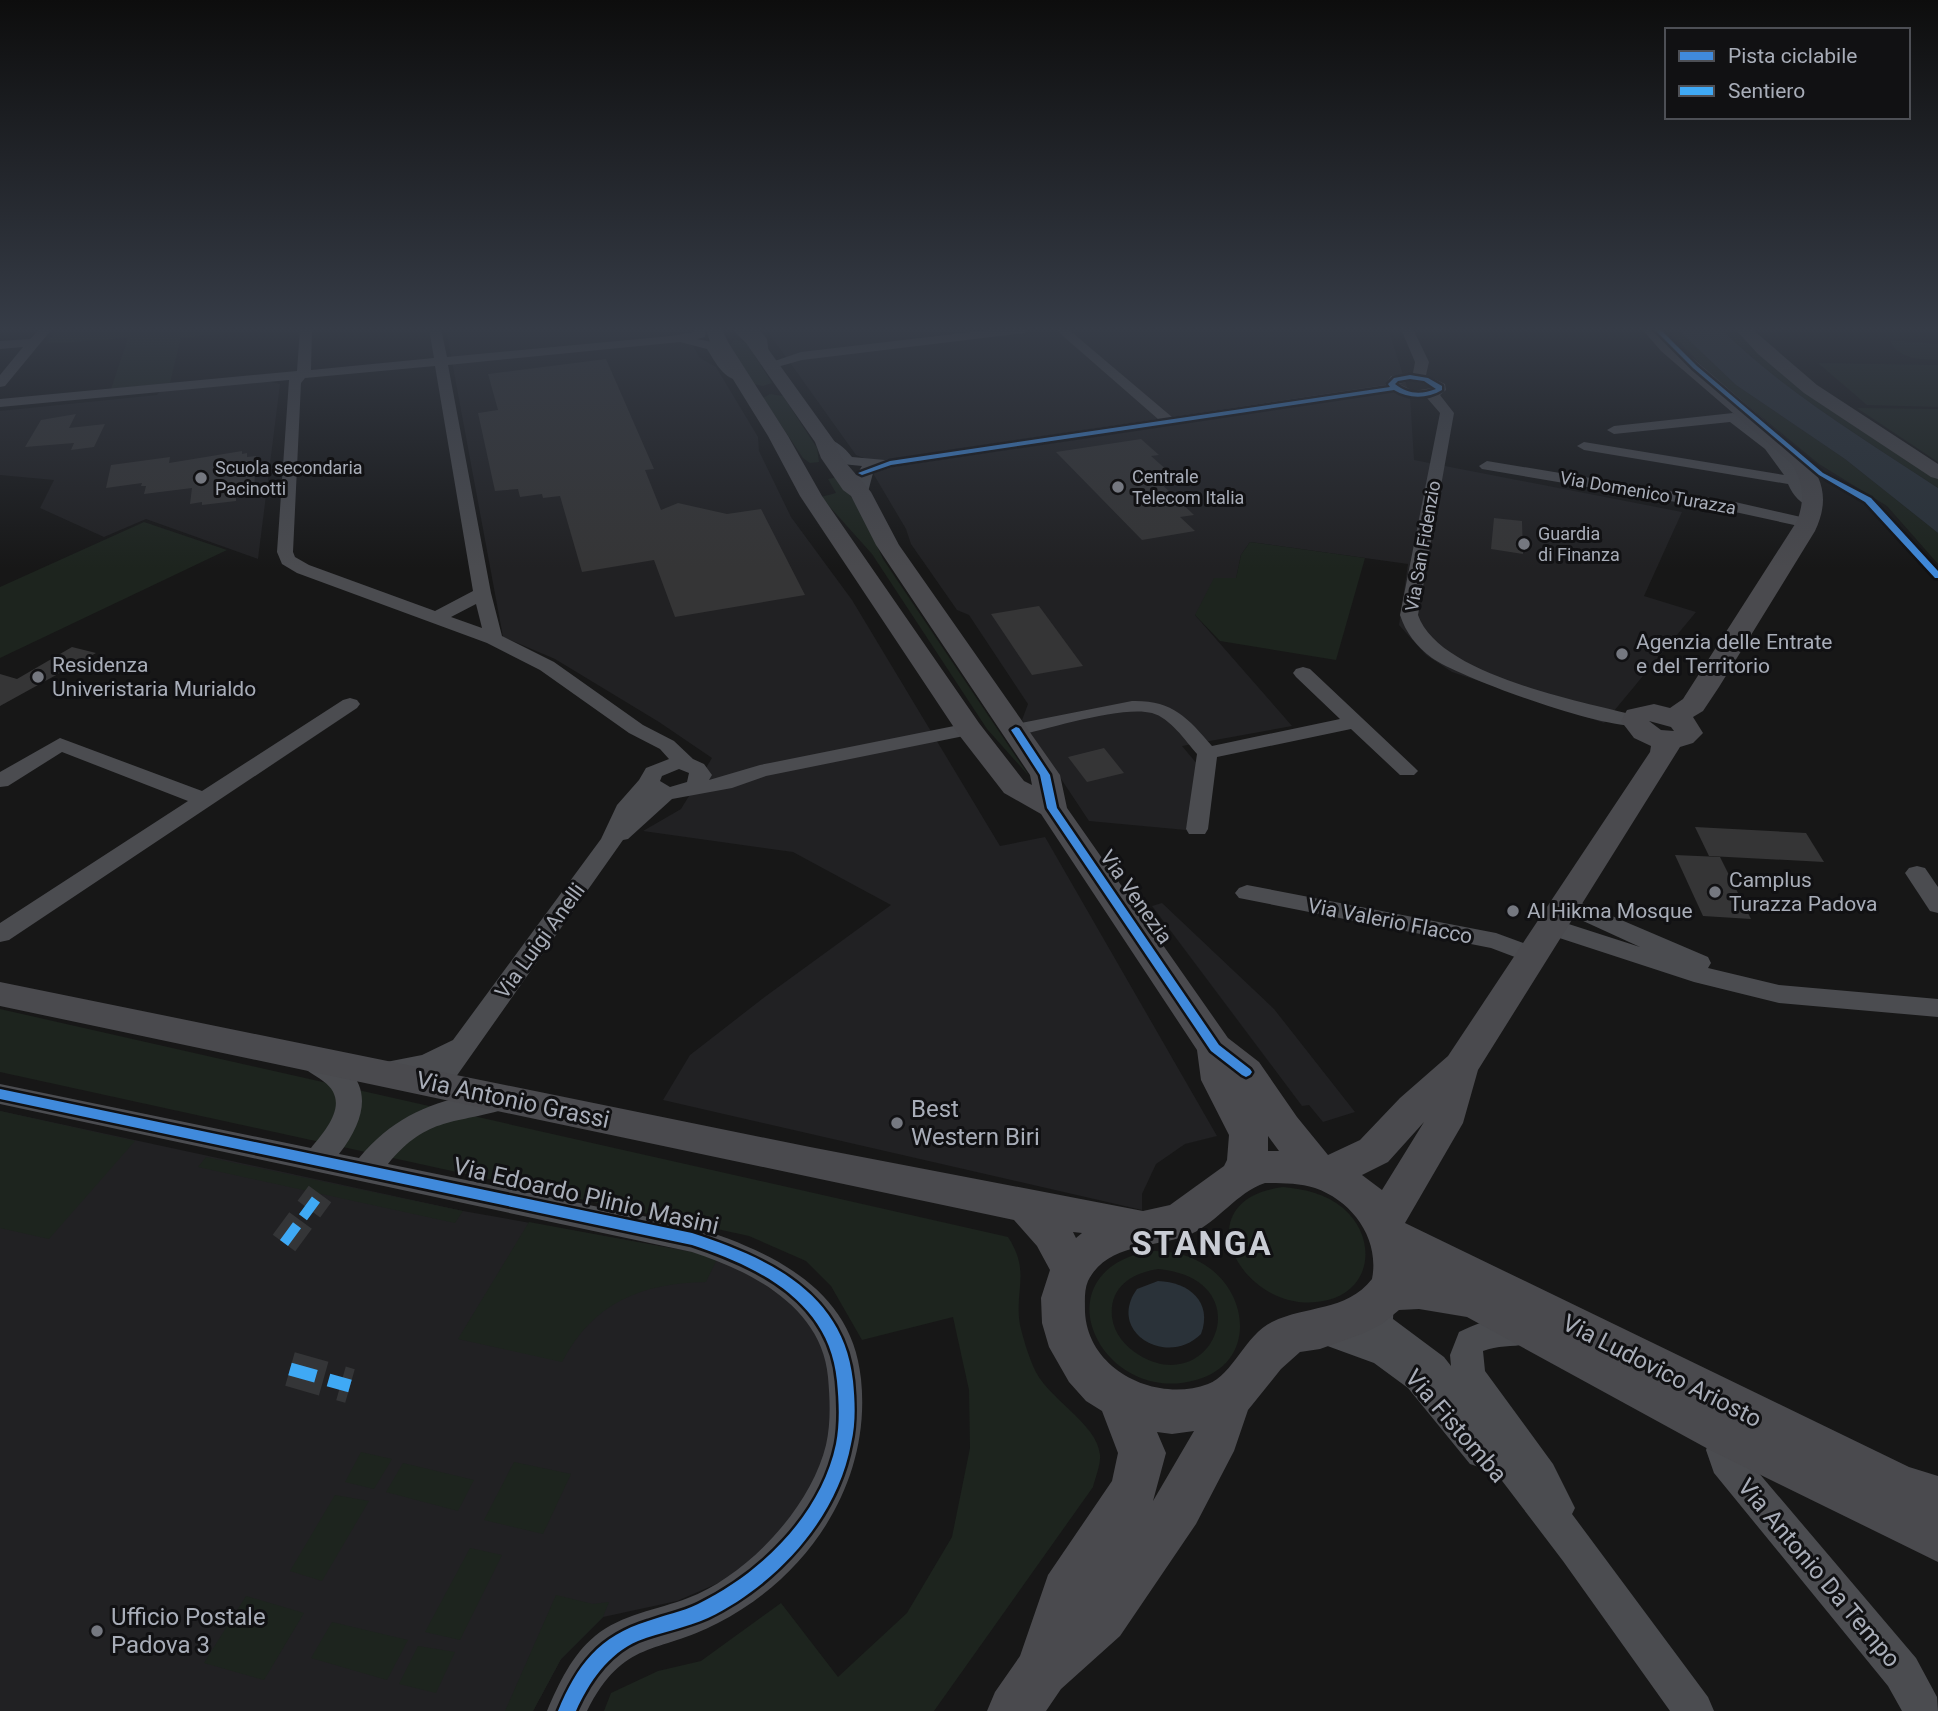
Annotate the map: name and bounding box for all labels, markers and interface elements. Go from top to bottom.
legend [1665,28,1910,119]
text: Pista ciclabile [1728,44,1857,68]
text: Sentiero [1728,79,1805,103]
place label: Scuola secondaria Pacinotti [215,457,363,499]
place label: Centrale Telecom Italia [1132,466,1244,508]
street label: Via Domenico Turazza [1558,467,1738,518]
marker: Scuola secondaria Pacinotti [193,470,209,486]
marker: Centrale Telecom Italia [1110,479,1126,495]
street label: Via San Fidenzio [1401,479,1444,613]
place label: Guardia di Finanza [1538,523,1620,565]
marker: Guardia di Finanza [1516,536,1532,552]
place label: Agenzia delle Entrate e del Territorio [1636,630,1832,678]
marker: Agenzia delle Entrate e del Territorio [1614,646,1630,662]
place label: Residenza Univeristaria Murialdo [52,653,256,701]
marker: Residenza Univeristaria Murialdo [30,669,46,685]
street label: Via Venezia [1095,846,1177,948]
place label: Camplus Turazza Padova [1729,868,1877,916]
street label: Via Luigi Anelli [490,879,590,1003]
marker: Camplus Turazza Padova [1707,884,1723,900]
street label: Via Valerio Flacco [1306,893,1474,949]
place label: Al Hikma Mosque [1527,899,1693,923]
marker: Al Hikma Mosque [1505,903,1521,919]
street label: Via Antonio Grassi [414,1066,612,1134]
place label: Best Western Biri [911,1095,1040,1151]
marker: Best Western Biri [889,1115,905,1131]
street label: Via Edoardo Plinio Masini [450,1152,722,1240]
district label: STANGA [1131,1224,1273,1263]
street label: Via Ludovico Ariosto [1558,1309,1766,1433]
street label: Via Fistomba [1399,1364,1513,1488]
street label: Via Antonio Da Tempo [1732,1473,1906,1673]
place label: Ufficio Postale Padova 3 [111,1603,266,1659]
marker: Ufficio Postale Padova 3 [89,1623,105,1639]

